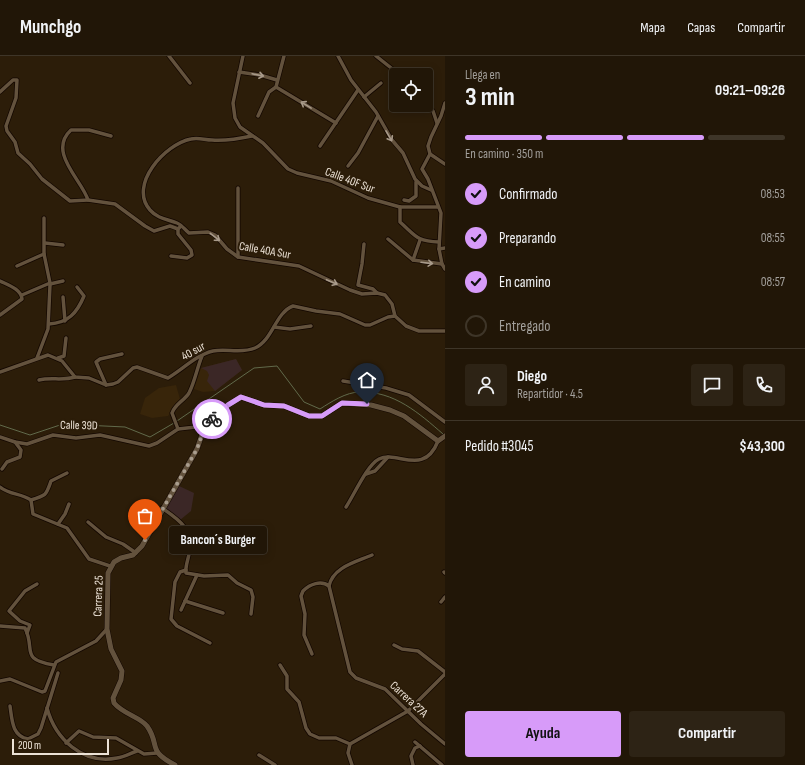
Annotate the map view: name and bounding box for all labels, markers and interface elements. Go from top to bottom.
text: Munchgo [20,16,81,39]
text: Mapa [640,19,665,36]
text: Capas [687,19,715,36]
text: Compartir [737,19,785,36]
text: Llega en [465,67,500,83]
map controls [389,68,433,112]
button: locate [389,68,433,112]
one-way arrow [251,72,264,80]
text: 09:21–09:26 [715,81,785,100]
text: 3 min [465,82,515,113]
one-way arrow [300,101,312,109]
one-way arrow [386,130,394,142]
text: En camino · 350 m [465,146,543,162]
street label: Calle 40F Sur [323,164,377,197]
icon: check [465,183,487,205]
text: Confirmado [499,185,558,204]
text: 08:53 [760,186,785,202]
icon: check [465,227,487,249]
text: Preparando [499,229,556,248]
text: 08:55 [761,230,785,246]
one-way arrow [210,232,220,241]
street label: Calle 40A Sur [238,239,293,263]
one-way arrow [420,259,433,267]
icon: check [465,271,487,293]
text: En camino [499,273,551,292]
text: 08:57 [761,274,785,290]
one-way arrow [325,279,337,286]
text: Entregado [499,317,550,336]
street label: 40 sur [179,339,208,364]
pin [350,363,384,404]
button: person [465,364,507,406]
button: chat [691,364,733,406]
button: phone [743,364,785,406]
text: Diego [517,367,547,386]
icon: home [356,369,378,391]
text: Repartidor · 4.5 [517,386,583,402]
courier [192,399,232,439]
icon: bike [201,408,223,430]
street label: Calle 39D [60,418,98,433]
text: Pedido #3045 [465,437,533,456]
text: $43,300 [739,437,785,456]
pin [128,499,162,540]
icon: bag [134,505,156,527]
callout: Bancon´s Burger [169,526,267,554]
text: Bancon´s Burger [181,532,255,548]
street label: Carrera 25 [90,575,107,617]
street label: Carrera 27A [387,678,431,721]
button: Ayuda [465,711,621,757]
button: Compartir [629,711,785,757]
scale bar [12,737,109,756]
text: 200 m [18,739,41,752]

